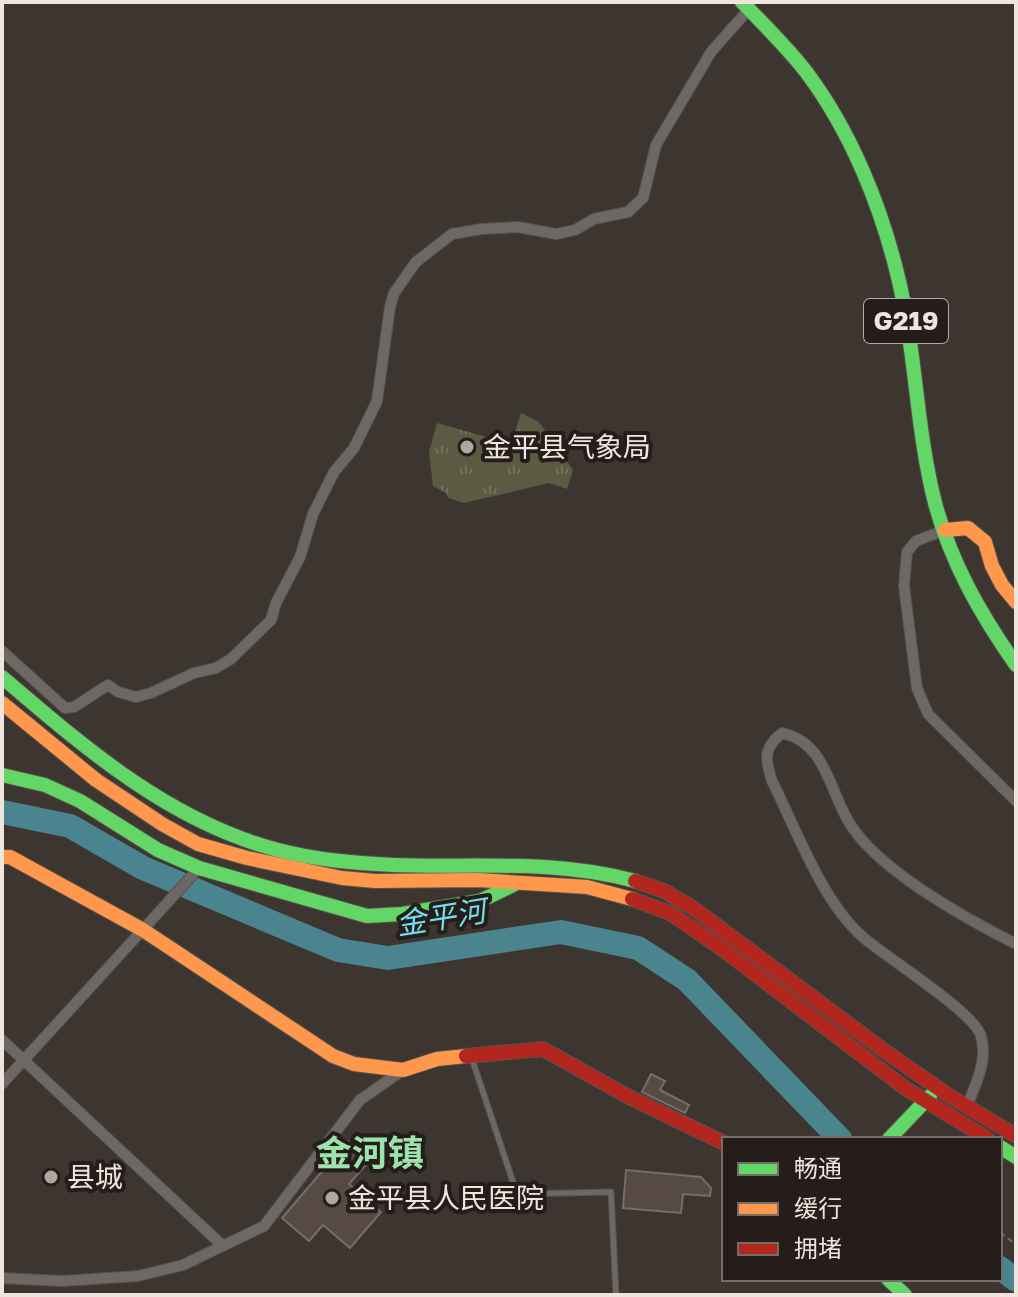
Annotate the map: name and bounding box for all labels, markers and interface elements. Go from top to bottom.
road number: G219 [864,299,948,343]
place label: 金平县气象局 [483,430,651,463]
marker: 金平县气象局 [458,438,476,456]
water label: 金平河 [394,891,493,942]
district label: 金河镇 [316,1131,424,1174]
legend [722,1137,1002,1281]
text: 畅通 [794,1153,842,1182]
place label: 县城 [67,1160,123,1193]
marker: 县城 [42,1168,60,1186]
place label: 金平县人民医院 [348,1181,544,1214]
marker: 金平县人民医院 [323,1189,341,1207]
text: 缓行 [794,1193,842,1222]
text: 拥堵 [794,1233,842,1262]

